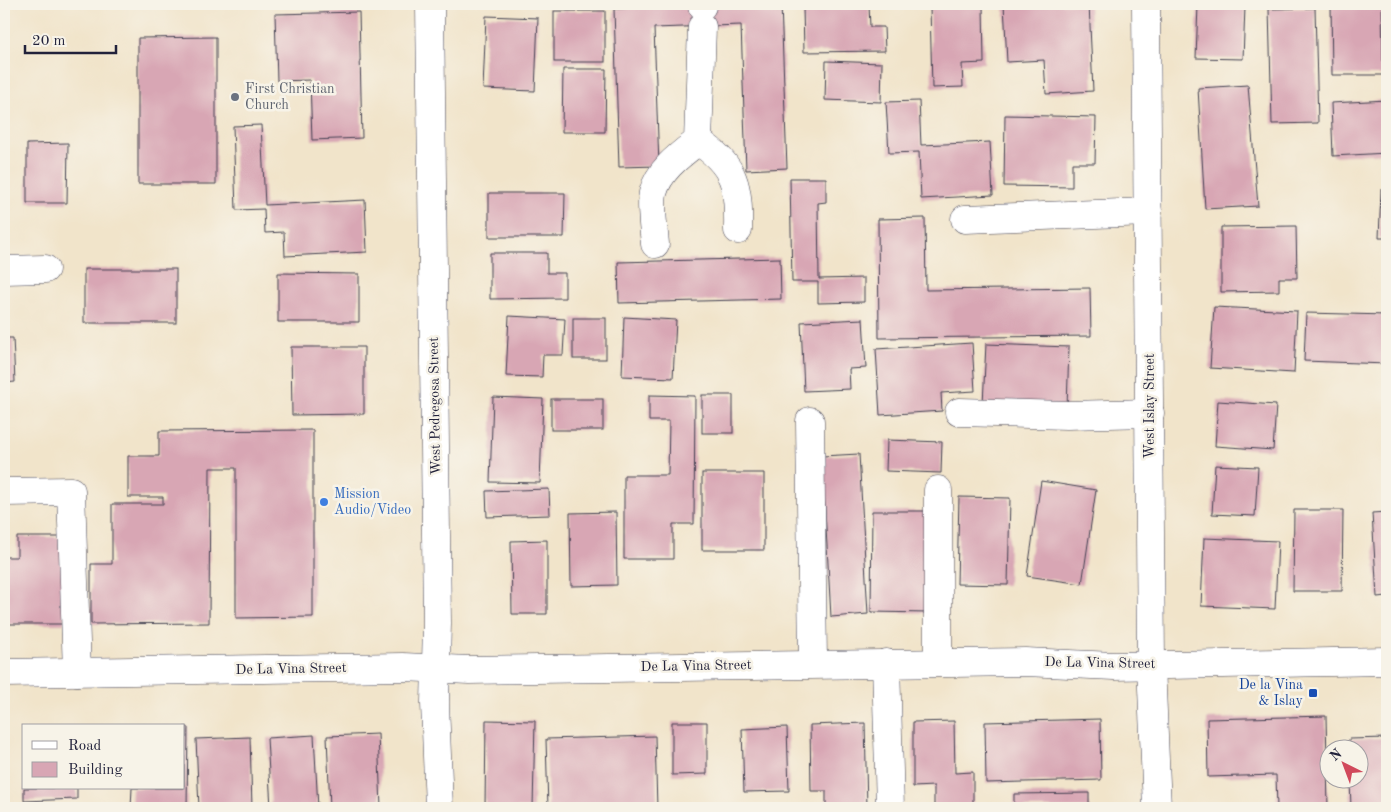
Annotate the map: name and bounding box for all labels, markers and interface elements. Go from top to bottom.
scale bar [25,22,116,54]
text: 20 m [32,34,66,49]
place label: First Christian Church [245,82,335,112]
marker: First Christian Church [229,91,241,103]
street label: West Pedregosa Street [427,337,443,475]
street label: West Islay Street [1143,353,1157,459]
place label: Mission Audio/Video [334,487,411,517]
marker: Mission Audio/Video [318,496,330,508]
street label: De La Vina Street [1044,655,1156,671]
street label: De La Vina Street [640,658,752,674]
street label: De La Vina Street [235,661,347,677]
place label: De la Vina & Islay [1239,678,1304,708]
marker: De la Vina & Islay [1307,687,1319,699]
legend [22,724,185,790]
text: Road [68,739,102,754]
north arrow [1318,740,1368,790]
text: N [1327,746,1345,764]
text: Building [68,763,123,778]

